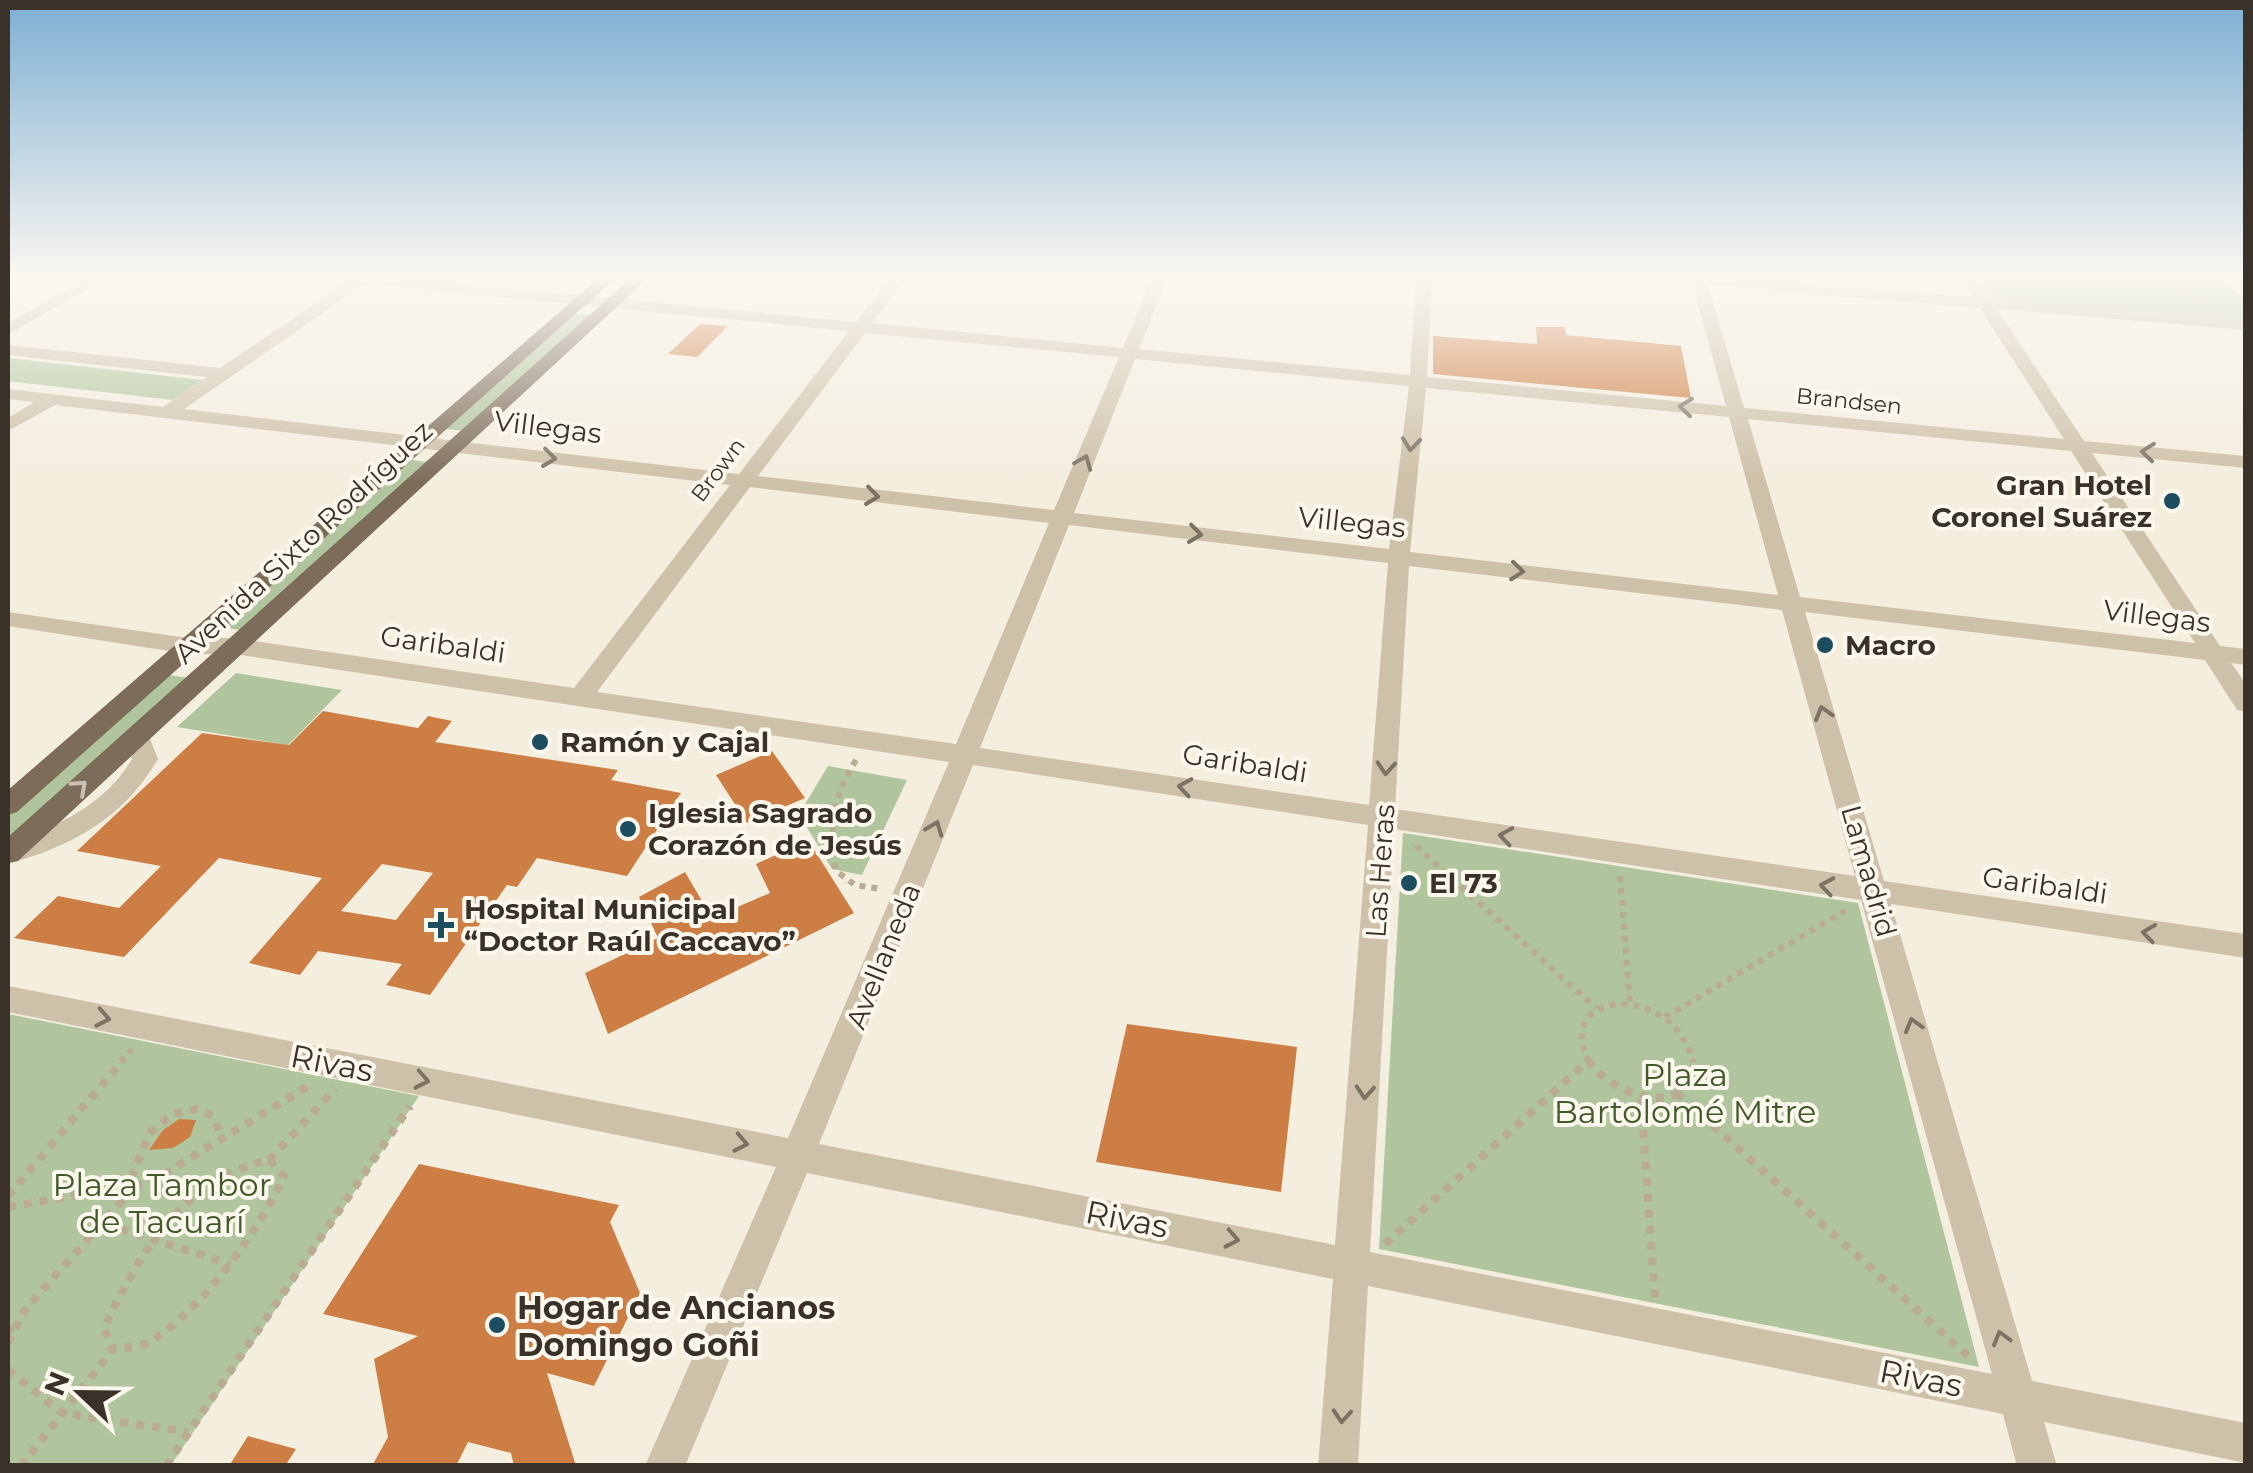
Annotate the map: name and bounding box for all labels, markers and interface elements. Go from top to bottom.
street label: Brandsen [1795,382,1903,420]
one-way arrow [1677,397,1693,418]
street label: Villegas [492,404,604,450]
street label: Avenida Sixto Rodríguez [167,414,439,670]
street label: Brown [685,433,751,507]
one-way arrow [1401,436,1423,452]
one-way arrow [2140,442,2156,464]
one-way arrow [541,447,557,468]
one-way arrow [1073,455,1093,472]
place label: Gran Hotel Coronel Suárez [1931,468,2152,534]
one-way arrow [864,485,880,506]
marker: Gran Hotel Coronel Suárez [2161,490,2183,512]
street label: Villegas [1297,499,1407,545]
one-way arrow [1187,523,1203,544]
one-way arrow [1510,560,1526,581]
street label: Villegas [2101,593,2213,639]
street label: Garibaldi [378,618,508,670]
place label: Macro [1845,628,1936,662]
marker: Macro [1814,634,1836,656]
one-way arrow [1814,705,1835,722]
place label: Ramón y Cajal [560,725,769,759]
marker: Ramón y Cajal [529,731,551,753]
street label: Garibaldi [1180,736,1310,790]
one-way arrow [1376,760,1397,776]
one-way arrow [1177,777,1193,798]
one-way arrow [68,781,87,799]
place label: Iglesia Sagrado Corazón de Jesús [648,796,902,862]
street label: Lamadrid [1834,801,1904,941]
street label: Las Heras [1358,803,1402,939]
marker: Iglesia Sagrado Corazón de Jesús [617,818,639,840]
one-way arrow [923,820,943,838]
one-way arrow [1498,826,1515,847]
street label: Garibaldi [1980,859,2110,911]
place label: El 73 [1429,866,1498,900]
marker: El 73 [1398,872,1420,894]
one-way arrow [1819,876,1836,897]
street label: Avellaneda [838,878,928,1034]
place label: Hospital Municipal “Doctor Raúl Caccavo” [464,892,796,958]
marker: Hospital Municipal “Doctor Raúl Caccavo” [428,912,454,938]
one-way arrow [2141,923,2157,944]
one-way arrow [94,1006,111,1027]
one-way arrow [1904,1017,1925,1034]
street label: Rivas [288,1036,376,1090]
park label: Plaza Bartolomé Mitre [1554,1055,1816,1131]
one-way arrow [413,1069,430,1090]
one-way arrow [1355,1085,1376,1101]
one-way arrow [732,1132,749,1153]
park label: Plaza Tambor de Tacuarí [53,1165,271,1241]
street label: Rivas [1083,1192,1171,1246]
one-way arrow [1223,1228,1240,1249]
place label: Hogar de Ancianos Domingo Goñi [517,1288,835,1364]
marker: Hogar de Ancianos Domingo Goñi [486,1314,508,1336]
one-way arrow [1991,1330,2012,1347]
north arrow [30,1343,130,1443]
street label: Rivas [1877,1351,1965,1405]
text: N [37,1367,77,1400]
one-way arrow [1332,1409,1353,1425]

